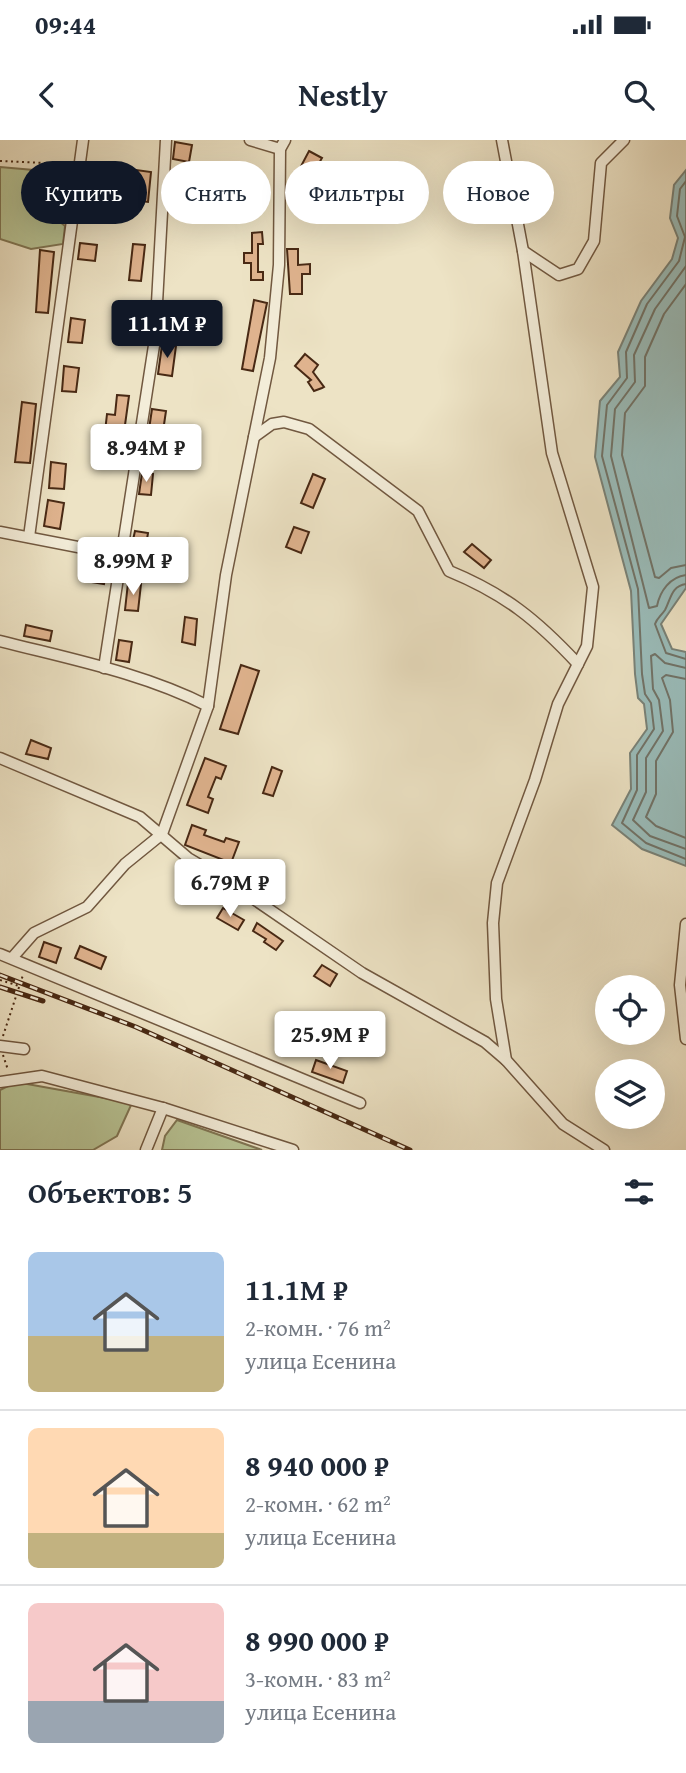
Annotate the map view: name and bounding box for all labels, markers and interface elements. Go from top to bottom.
text: 09:44 [35,5,96,44]
text: Nestly [298,71,388,118]
icon: back [28,76,66,114]
icon: search [620,76,658,114]
chip: Купить [21,161,147,224]
chip: Снять [161,161,271,224]
chip: Фильтры [285,161,429,224]
chip: Новое [443,161,554,224]
pin: 11.1M ₽ [102,300,232,360]
text: 11.1M ₽ [127,306,207,339]
pin: 8.94M ₽ [81,424,211,484]
text: 8.94M ₽ [106,430,186,463]
pin: 8.99M ₽ [68,538,198,597]
text: 8.99M ₽ [93,543,173,576]
pin: 6.79M ₽ [165,860,295,919]
text: 6.79M ₽ [190,865,270,898]
map controls [595,975,665,1129]
button: locate [595,975,665,1045]
pin: 25.9M ₽ [265,1012,395,1071]
text: 25.9M ₽ [290,1017,370,1050]
button: layers [595,1059,665,1129]
text: Объектов: 5 [28,1170,192,1214]
icon: filters [620,1173,658,1211]
text: 11.1M ₽ [245,1267,348,1311]
icon: home [84,1280,168,1364]
text: 2-комн. · 76 m² [245,1311,391,1344]
text: улица Есенина [245,1344,396,1377]
text: 8 940 000 ₽ [245,1443,389,1487]
icon: home [84,1456,168,1540]
text: 2-комн. · 62 m² [245,1487,391,1520]
text: улица Есенина [245,1520,396,1553]
text: 8 990 000 ₽ [245,1618,389,1662]
icon: home [84,1631,168,1715]
text: 3-комн. · 83 m² [245,1662,391,1695]
text: улица Есенина [245,1695,396,1728]

